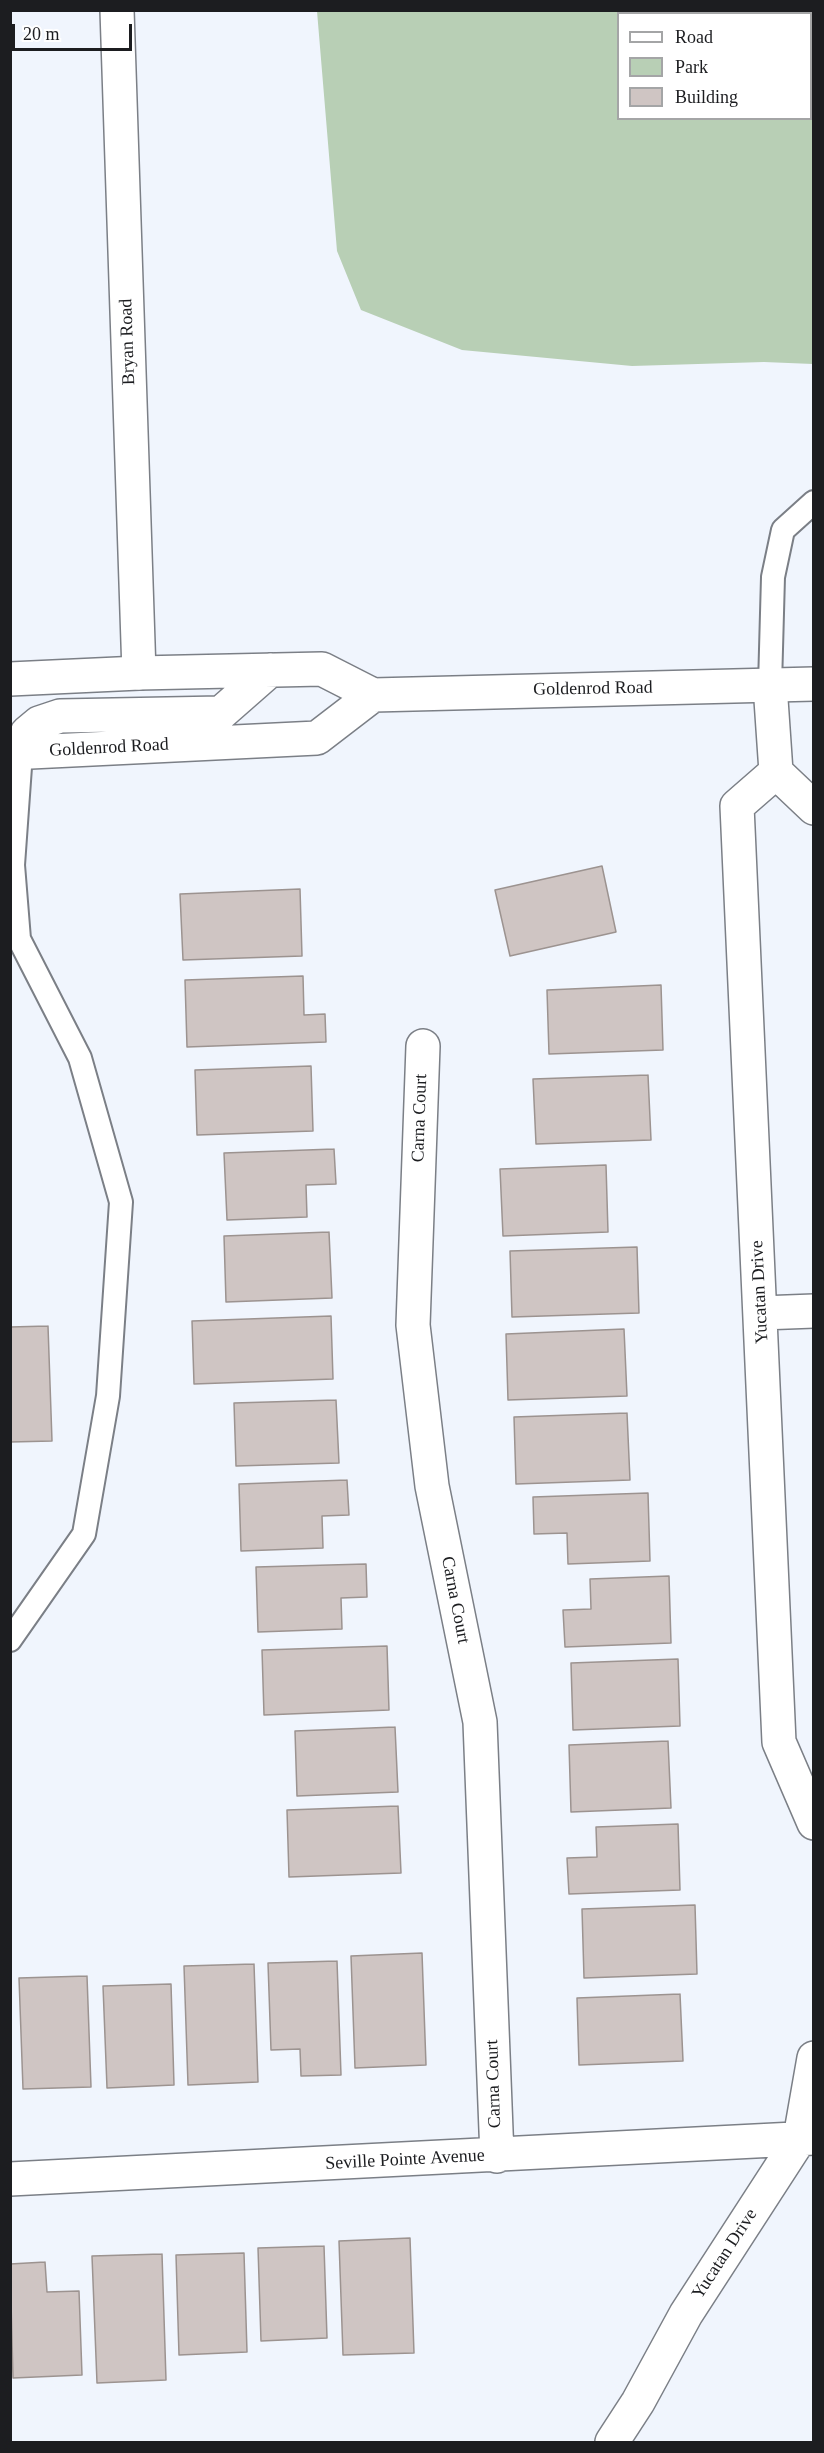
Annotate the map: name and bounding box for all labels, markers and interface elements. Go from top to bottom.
scale bar [15,12,135,50]
legend [617,12,812,120]
text: 20 m [23,24,60,44]
text: Road [675,27,713,47]
text: Park [675,57,708,77]
text: Building [675,87,738,107]
street label: Bryan Road [116,298,140,386]
street label: Goldenrod Road [533,677,653,701]
street label: Goldenrod Road [49,734,169,762]
street label: Carna Court [408,1073,432,1163]
street label: Yucatan Drive [747,1240,773,1344]
street label: Carna Court [436,1555,474,1645]
street label: Carna Court [482,2039,506,2129]
street label: Seville Pointe Avenue [325,2145,485,2175]
street label: Yucatan Drive [688,2205,762,2303]

